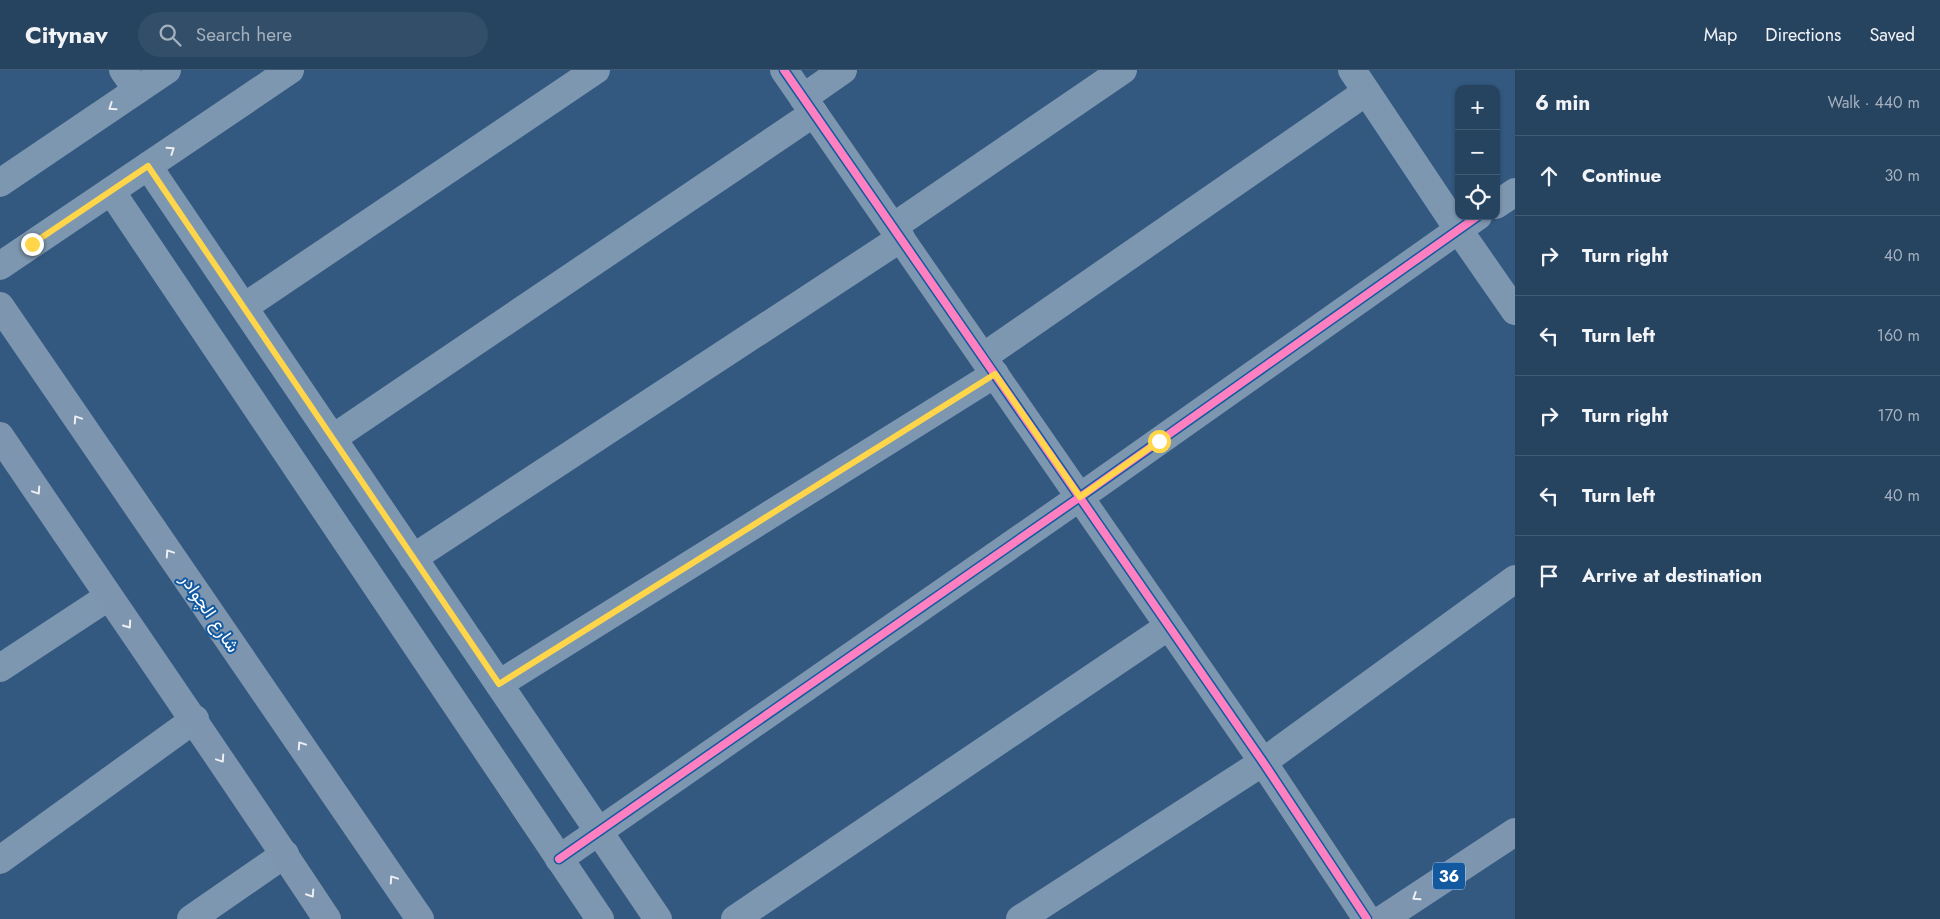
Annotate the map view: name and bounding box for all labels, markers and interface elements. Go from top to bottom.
search box [138,12,488,57]
text: Citynav [25,17,108,52]
icon: search [156,21,184,49]
text: Search here [196,21,292,48]
text: Map [1704,22,1737,48]
text: Directions [1765,22,1841,48]
text: Saved [1869,22,1915,48]
map controls [1455,85,1500,220]
button: + [1455,85,1500,130]
text: 6 min [1535,88,1590,118]
text: Walk · 440 m [1827,91,1920,114]
one-way arrow [109,101,118,110]
button: − [1455,130,1500,175]
one-way arrow [165,147,175,156]
icon: ahead [1535,162,1563,190]
text: Continue [1582,162,1661,189]
text: 30 m [1884,164,1920,187]
button: locate [1455,175,1500,220]
route end [21,233,44,256]
icon: right [1535,242,1563,270]
text: Turn right [1582,242,1668,269]
text: 40 m [1884,244,1920,267]
icon: left [1535,322,1563,350]
text: Turn left [1582,322,1655,349]
text: 160 m [1877,324,1920,347]
icon: right [1535,402,1563,430]
text: Turn right [1582,402,1668,429]
text: 170 m [1878,404,1920,427]
one-way arrow [74,415,84,424]
route start [1148,430,1171,453]
icon: left [1535,482,1563,510]
text: Turn left [1582,482,1655,509]
text: 40 m [1884,484,1920,507]
one-way arrow [31,485,40,494]
one-way arrow [166,549,175,559]
icon: arrive [1535,562,1563,590]
text: Arrive at destination [1582,562,1762,589]
street label: شارع الچوادر [173,568,246,658]
one-way arrow [122,619,131,629]
one-way arrow [298,741,307,751]
one-way arrow [215,753,224,762]
road number: 36 [1433,862,1465,889]
one-way arrow [390,875,399,885]
one-way arrow [305,888,314,898]
one-way arrow [1412,891,1421,901]

